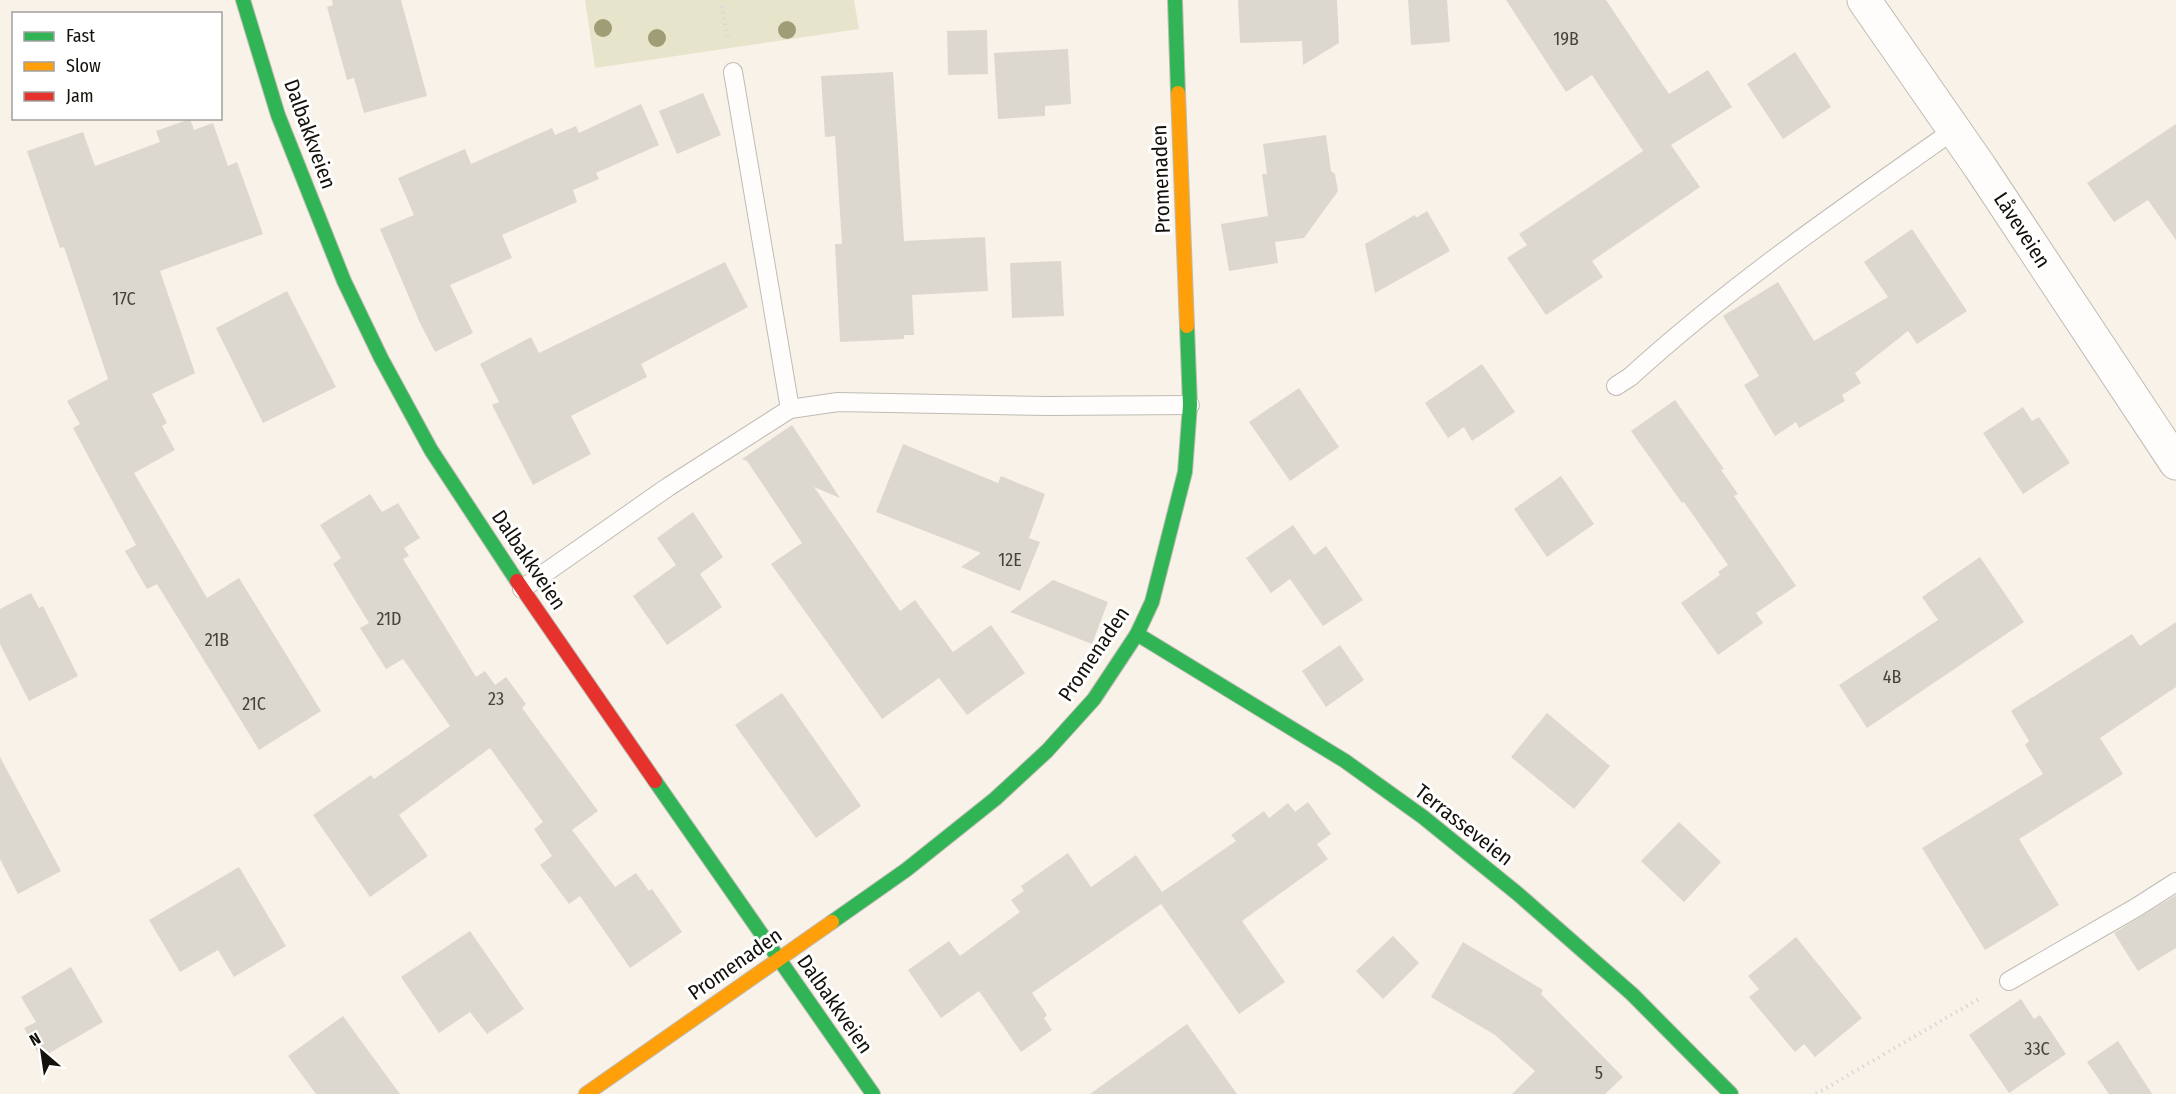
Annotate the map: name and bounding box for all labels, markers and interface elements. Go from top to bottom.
legend [12,12,222,120]
text: Fast [66,25,95,47]
house number: 19B [1553,28,1579,50]
text: Slow [66,55,101,77]
street label: Dalbakkveien [278,76,342,192]
text: Jam [66,85,94,107]
street label: Promenaden [1146,124,1176,234]
street label: Låveveien [1988,187,2056,273]
house number: 17C [112,288,136,310]
street label: Dalbakkveien [486,505,572,615]
house number: 12E [998,549,1022,571]
street label: Promenaden [1053,602,1135,706]
house number: 21D [376,608,402,630]
house number: 21B [205,629,229,651]
house number: 4B [1883,666,1901,688]
house number: 23 [488,688,504,710]
house number: 21C [242,693,266,715]
street label: Terrasseveien [1410,779,1518,871]
street label: Promenaden [683,922,787,1006]
street label: Dalbakkveien [791,950,879,1058]
north arrow [12,1022,72,1082]
text: N [26,1029,44,1050]
house number: 33C [2024,1038,2050,1060]
house number: 5 [1595,1062,1603,1084]

